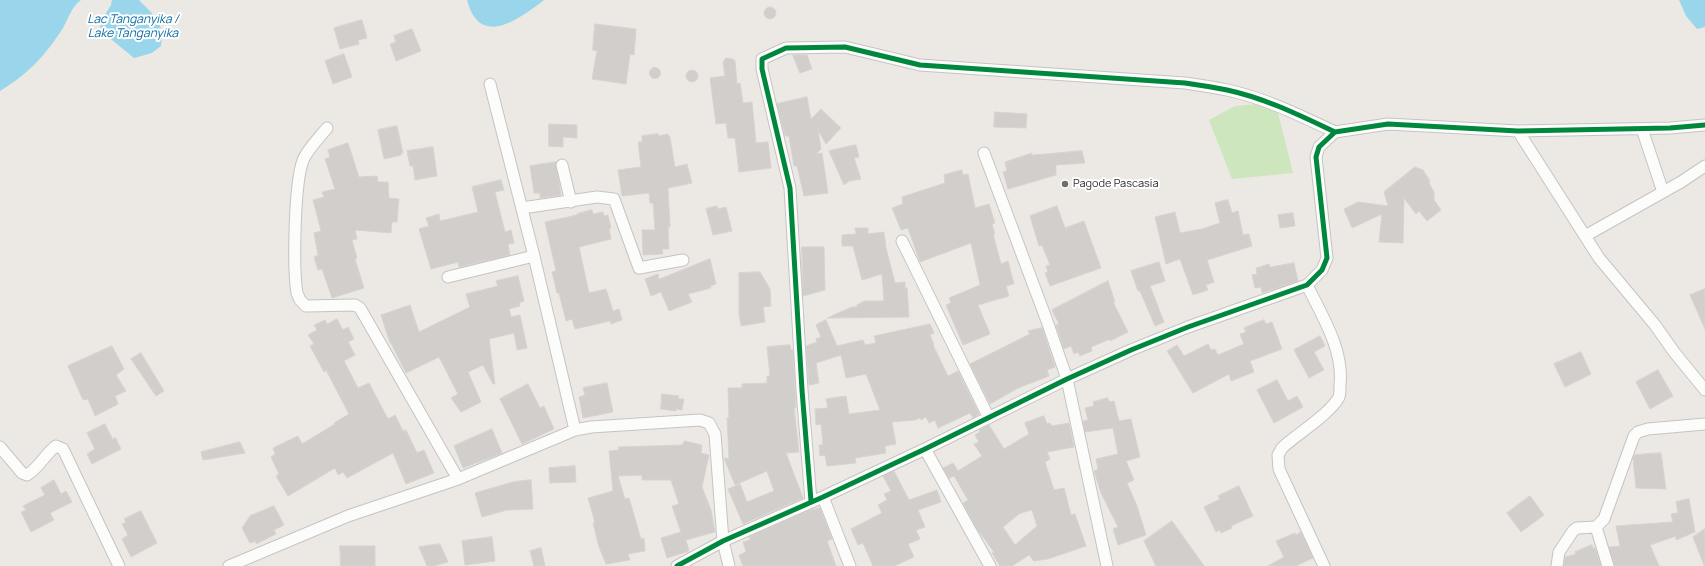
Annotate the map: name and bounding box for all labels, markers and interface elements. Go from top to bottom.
water label: Lac Tanganyika / Lake Tanganyika [87,13,179,41]
place label: Pagode Pascasia [1073,177,1159,191]
marker: Pagode Pascasia [1060,179,1070,189]

